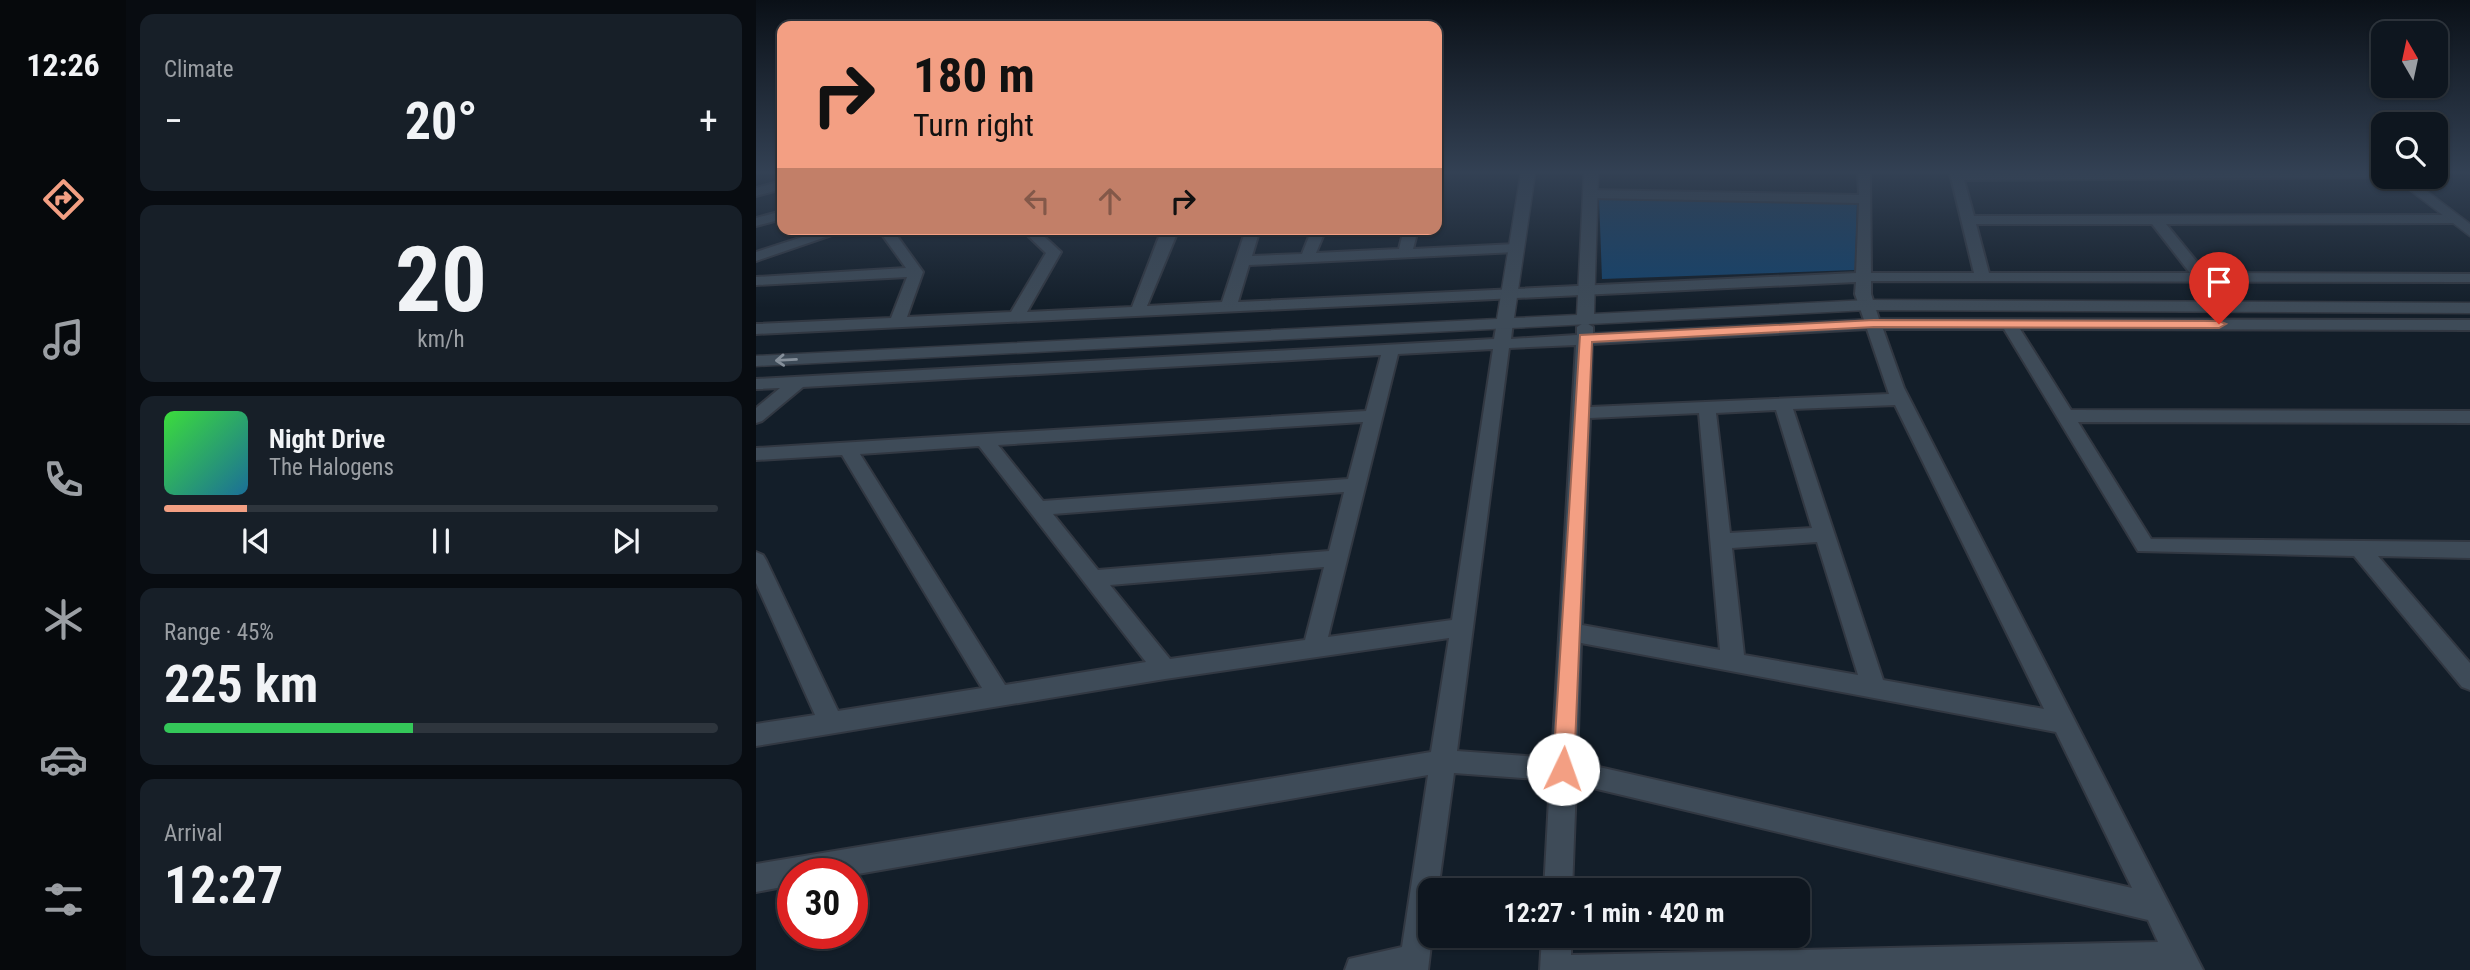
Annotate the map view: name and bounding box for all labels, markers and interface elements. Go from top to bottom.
north arrow [2371,21,2448,98]
map controls [2371,21,2448,189]
text: 12:26 [26,46,100,84]
text: 180 m [913,47,1035,104]
icon: right [798,49,889,140]
text: Climate [164,56,234,83]
text: 20° [405,91,477,152]
text: − [164,99,183,143]
text: + [699,99,718,143]
text: Turn right [913,106,1034,144]
button: search [2371,112,2448,189]
icon: directions [39,175,88,224]
icon: left [1018,182,1056,220]
icon: ahead [1091,182,1129,220]
icon: right [1164,182,1202,220]
text: 20 [395,227,487,333]
pin [2189,252,2249,324]
icon: arrive [2200,263,2238,301]
icon: music [39,315,88,364]
text: km/h [417,326,465,353]
one-way arrow [775,353,798,366]
text: Night Drive [269,424,385,454]
text: The Halogens [269,454,394,481]
icon: phone [39,455,88,504]
icon: previous [237,522,275,560]
icon: pause [422,522,460,560]
icon: next [607,522,645,560]
icon: climate [39,595,88,644]
text: Range · 45% [164,619,274,646]
text: 225 km [164,654,318,715]
position arrow [1526,732,1600,806]
icon: car [39,735,88,784]
text: Arrival [164,820,223,847]
text: 12:27 [164,855,283,916]
speed limit sign: 30 [777,858,868,949]
icon: filters [39,875,88,924]
text: 12:27 · 1 min · 420 m [1504,898,1724,928]

